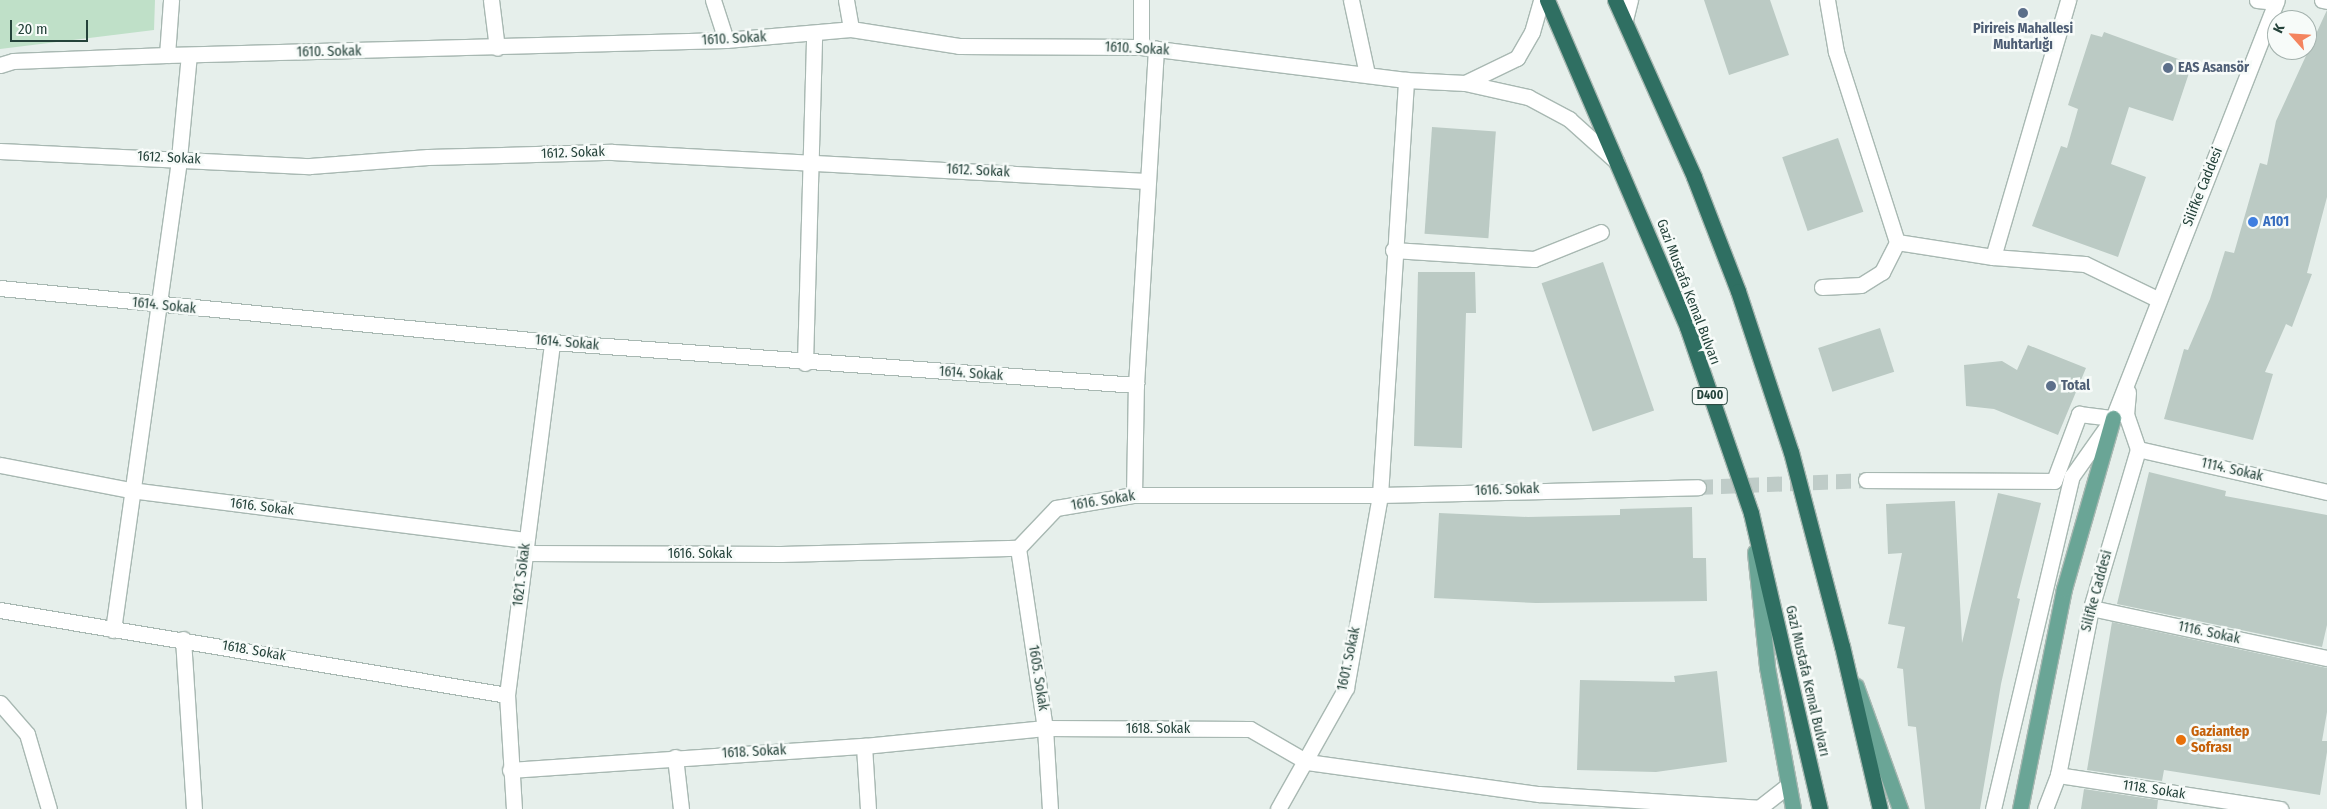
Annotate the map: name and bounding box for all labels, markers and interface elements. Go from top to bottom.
marker: Pirireis Mahallesi Muhtarlığı [2017,7,2029,19]
scale bar [12,10,90,42]
north arrow [2267,10,2317,60]
text: 20 m [18,20,48,38]
place label: Pirireis Mahallesi Muhtarlığı [1973,21,2073,54]
text: K [2270,21,2288,36]
street label: 1610. Sokak [701,29,767,49]
street label: 1610. Sokak [1104,39,1170,59]
street label: 1610. Sokak [296,43,362,61]
place label: EAS Asansör [2178,60,2249,76]
marker: EAS Asansör [2162,62,2174,74]
street label: 1612. Sokak [541,143,605,163]
street label: Silifke Caddesi [2180,145,2226,229]
street label: 1612. Sokak [137,148,201,168]
street label: 1612. Sokak [946,161,1010,181]
place label: A101 [2263,214,2289,230]
marker: A101 [2247,216,2259,228]
street label: Gazi Mustafa Kemal Bulvarı [1652,217,1724,367]
street label: 1614. Sokak [131,294,197,318]
street label: 1614. Sokak [534,332,600,354]
street label: 1614. Sokak [938,363,1004,385]
place label: Total [2061,378,2090,394]
marker: Total [2045,380,2057,392]
road number: D400 [1691,386,1729,406]
street label: 1114. Sokak [2199,455,2265,485]
street label: 1616. Sokak [1475,480,1539,500]
street label: 1616. Sokak [1070,488,1136,514]
street label: 1616. Sokak [229,495,295,519]
street label: 1621. Sokak [510,542,534,608]
street label: 1616. Sokak [668,546,732,562]
street label: Silifke Caddesi [2078,548,2116,634]
street label: Gazi Mustafa Kemal Bulvarı [1781,604,1833,758]
street label: 1116. Sokak [2176,618,2242,648]
street label: 1601. Sokak [1334,625,1364,693]
street label: 1618. Sokak [221,637,287,665]
street label: 1605. Sokak [1025,644,1051,712]
street label: 1618. Sokak [1126,721,1190,737]
place label: Gaziantep Sofrası [2191,724,2249,756]
marker: Gaziantep Sofrası [2175,734,2187,746]
street label: 1618. Sokak [721,742,787,762]
street label: 1118. Sokak [2121,777,2187,803]

